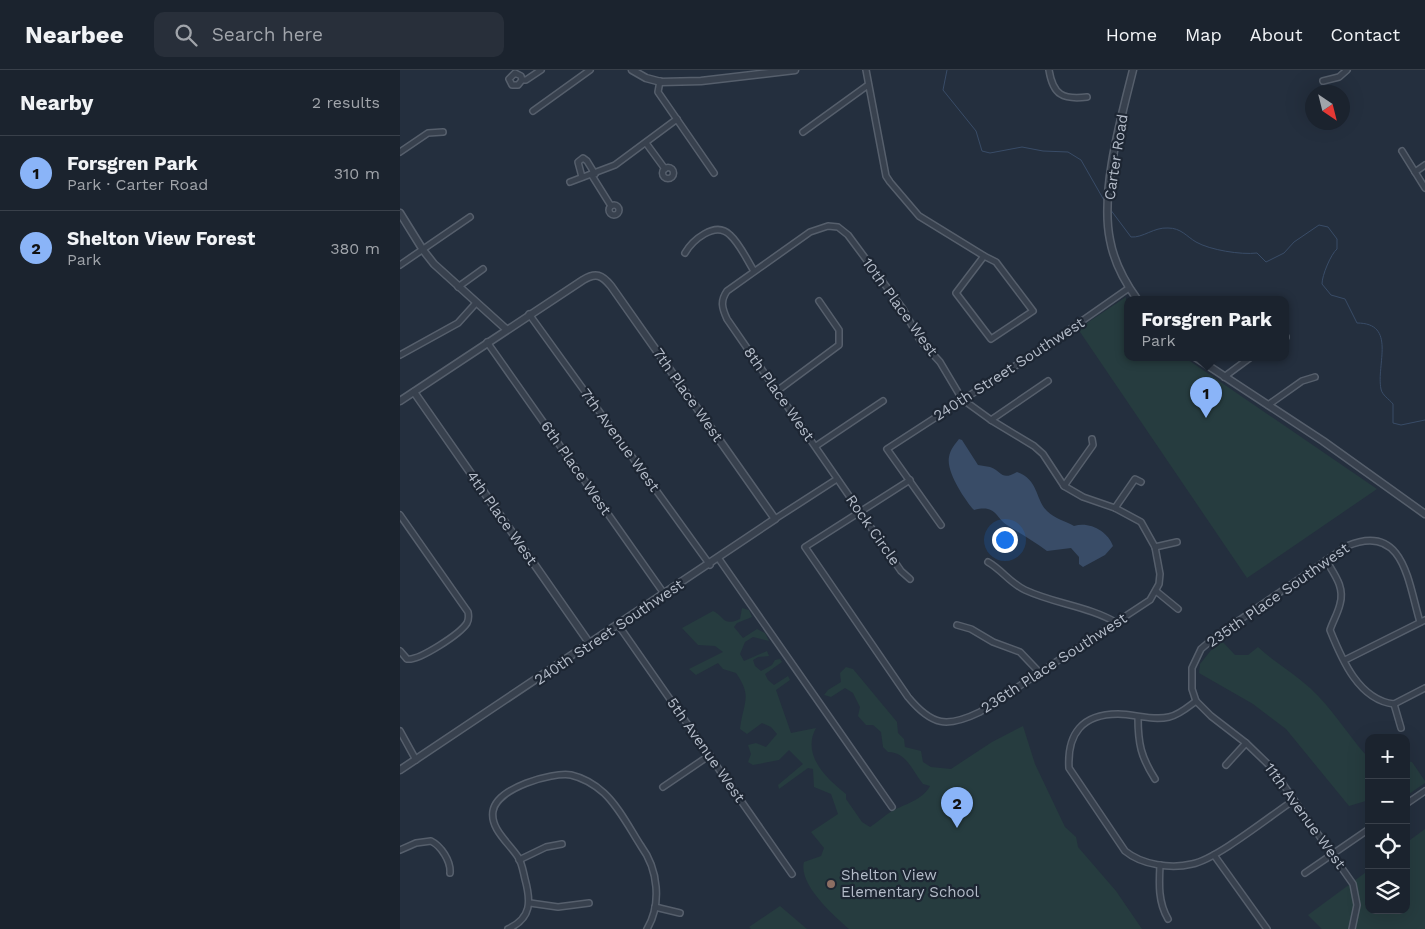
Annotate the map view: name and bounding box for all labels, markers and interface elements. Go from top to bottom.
search box [154,12,504,57]
text: Nearbee [25,21,124,49]
icon: search [172,21,200,49]
text: Search here [212,23,323,46]
text: Home [1106,24,1157,45]
text: Map [1185,24,1222,45]
text: About [1250,24,1302,45]
text: Contact [1330,24,1400,45]
north arrow [1305,85,1350,130]
text: Nearby [20,90,93,115]
text: 2 results [312,93,380,112]
street label: Carter Road [1100,113,1132,201]
text: Forsgren Park [67,152,198,175]
text: 1 [33,164,39,183]
text: 310 m [334,164,380,183]
text: Park · Carter Road [67,175,208,194]
text: Shelton View Forest [67,227,255,250]
text: 2 [31,239,41,258]
text: 380 m [330,239,380,258]
text: Park [67,250,101,269]
street label: 10th Place West [858,255,942,360]
popup [1124,296,1289,361]
text: Forsgren Park [1141,308,1272,331]
street label: 240th Street Southwest [930,313,1088,425]
text: Park [1141,331,1176,350]
street label: 8th Place West [740,343,819,445]
street label: 7th Place West [649,345,727,446]
pin: 1 [1190,377,1222,418]
street label: 7th Avenue West [577,385,664,496]
street label: 6th Place West [537,418,615,519]
street label: 4th Place West [463,468,542,569]
street label: Rock Circle [842,491,904,569]
your location [992,527,1018,553]
street label: 235th Place Southwest [1203,539,1353,651]
street label: 240th Street Southwest [531,575,688,689]
street label: 236th Place Southwest [978,609,1131,717]
street label: 5th Avenue West [663,694,749,806]
map controls [1365,734,1410,914]
button: + [1365,734,1410,779]
street label: 11th Avenue West [1261,760,1350,873]
button: − [1365,779,1410,824]
pin: 2 [941,787,973,828]
button: locate [1365,824,1410,869]
place label: Shelton View Elementary School [841,866,980,901]
button: layers [1365,869,1410,914]
marker: Shelton View Elementary School [825,878,837,890]

